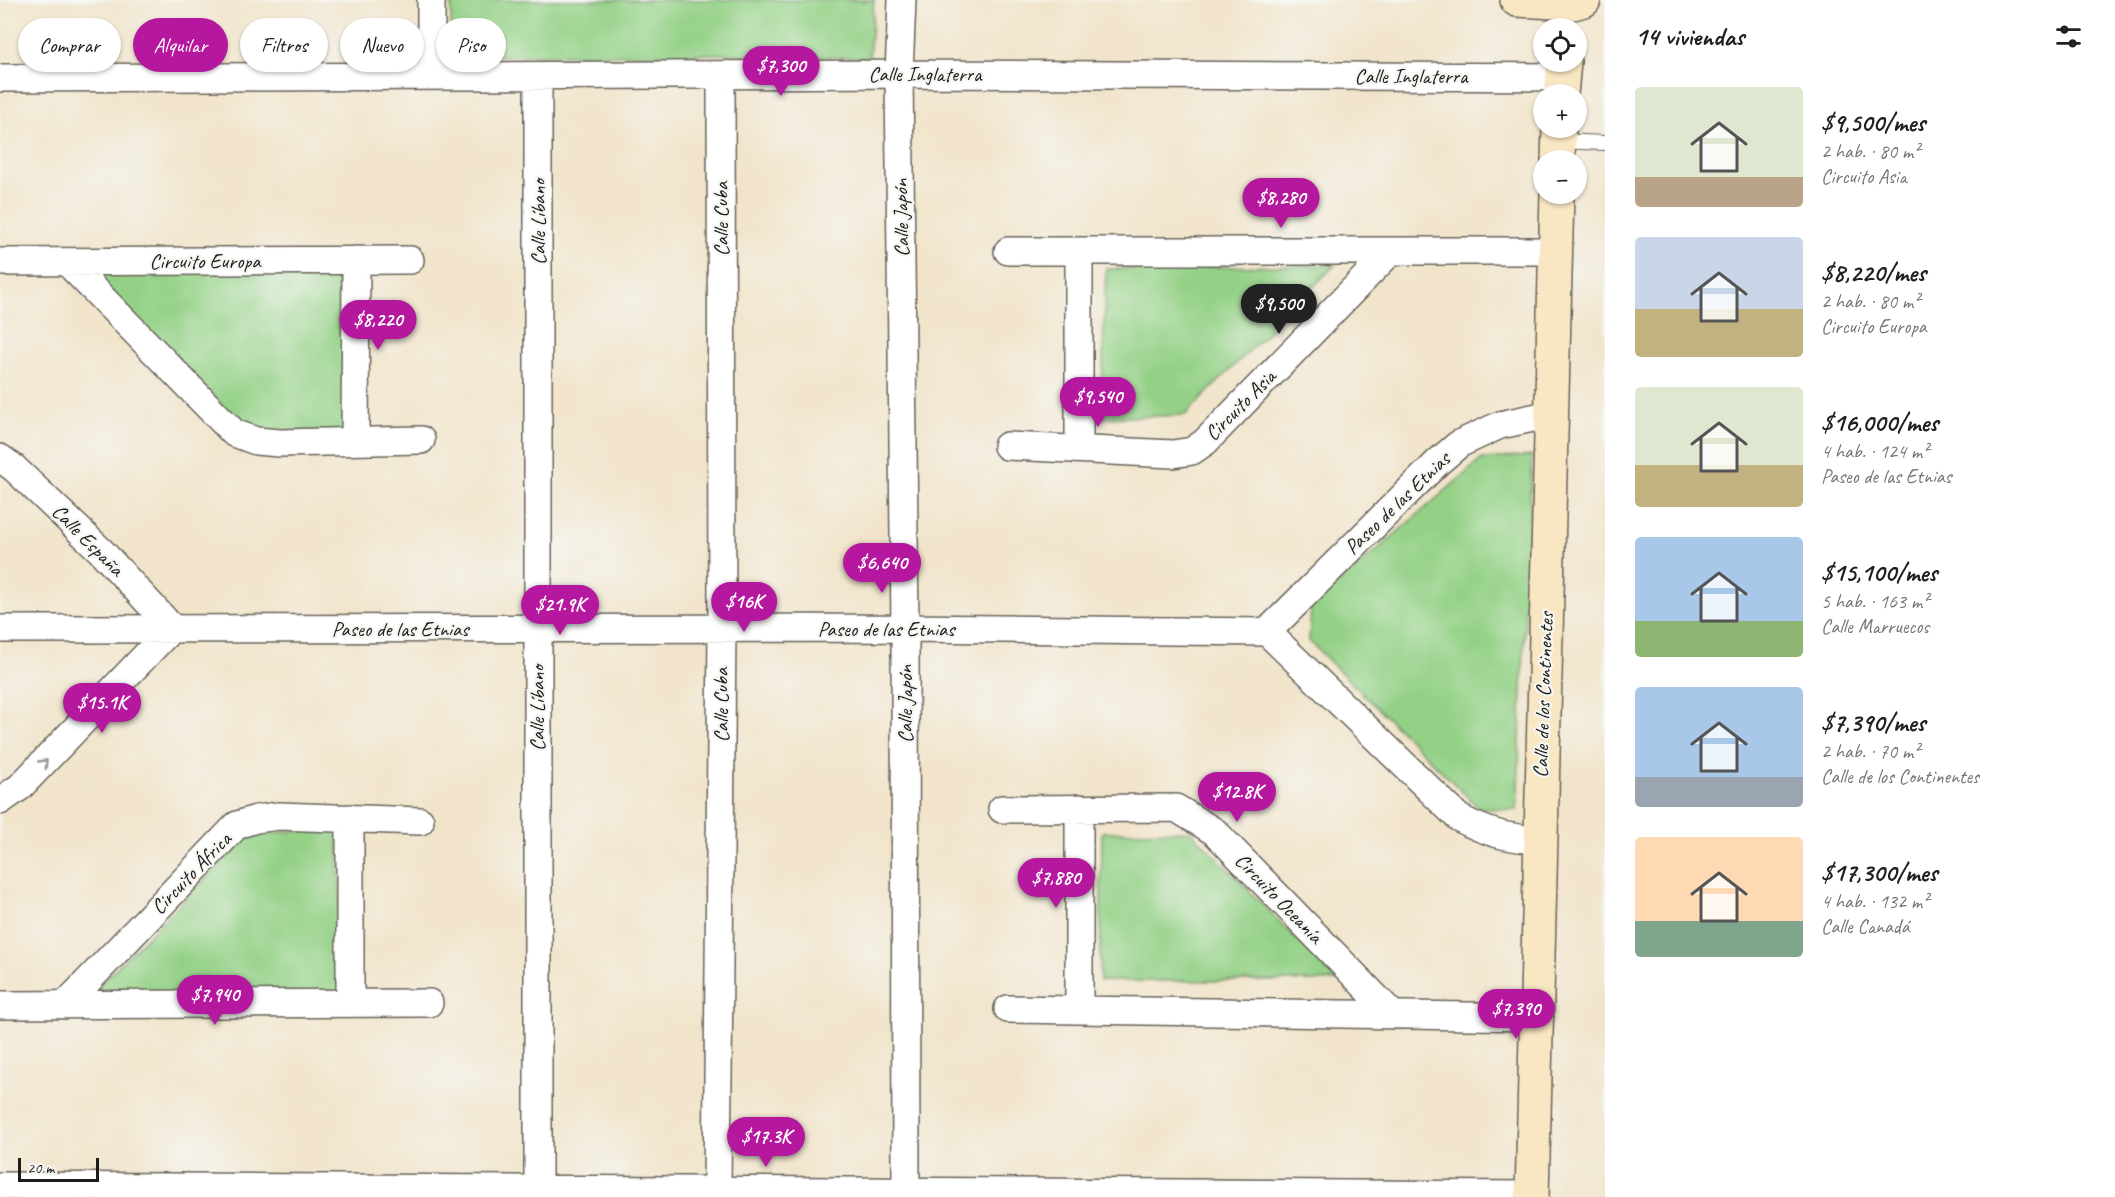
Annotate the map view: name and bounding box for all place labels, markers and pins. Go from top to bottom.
pin: $7,300 [732,46,830,97]
pin: $8,280 [1232,178,1330,229]
pin: $9,500 [1230,284,1328,335]
pin: $8,220 [329,300,427,351]
pin: $9,540 [1049,377,1147,428]
pin: $6,640 [833,543,931,594]
pin: $16K [708,582,780,633]
pin: $21.9K [511,585,609,636]
pin: $15.1K [53,683,151,734]
pin: $12.8K [1188,772,1286,823]
pin: $7,880 [1007,858,1105,909]
pin: $7,940 [166,975,264,1026]
pin: $7,390 [1467,989,1565,1040]
pin: $17.3K [717,1117,815,1168]

